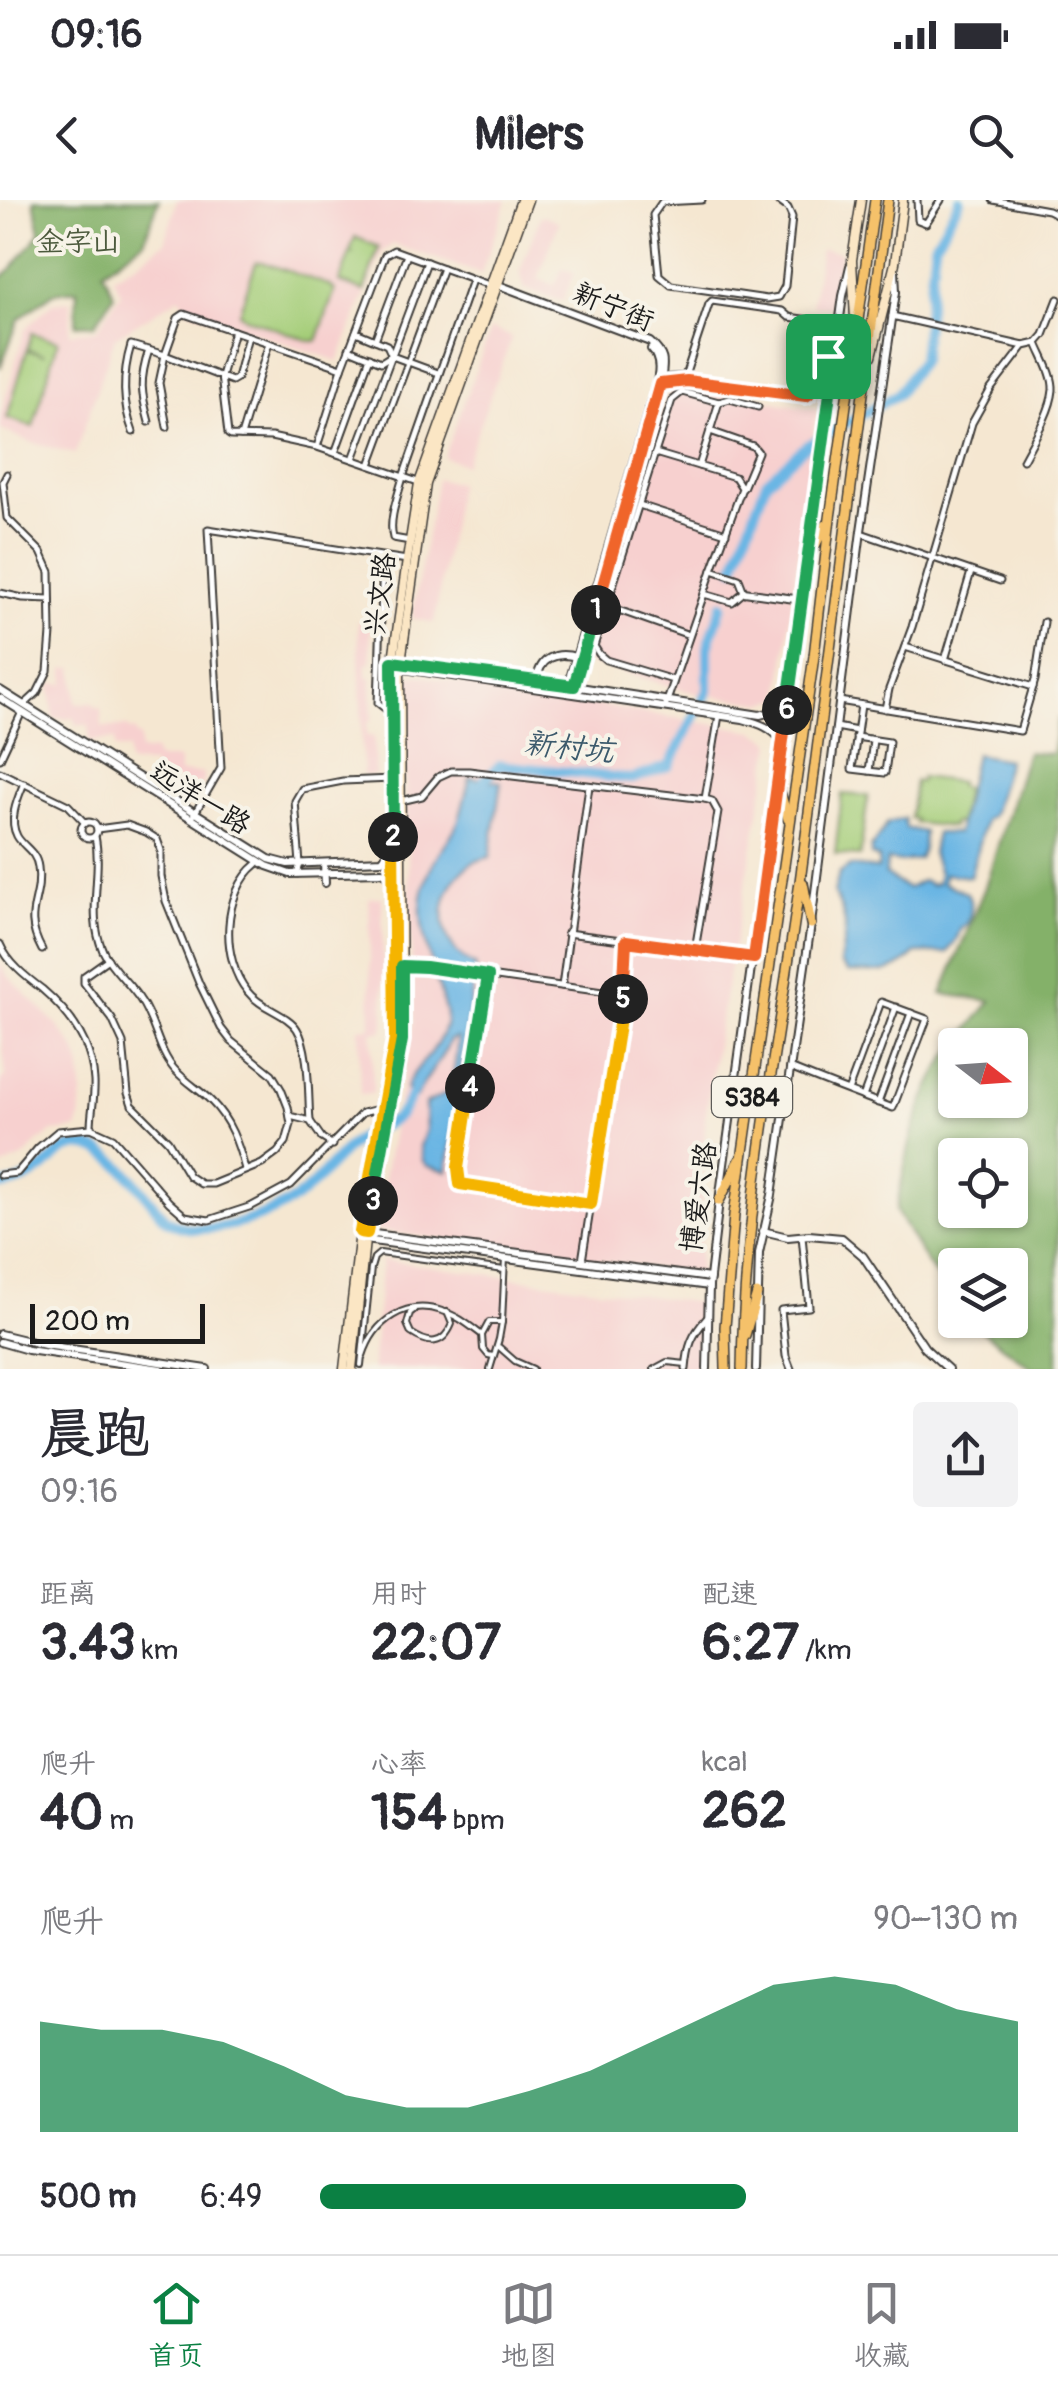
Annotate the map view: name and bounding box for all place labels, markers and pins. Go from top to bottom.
pin [786,314,871,399]
pin: 1 [571,585,621,635]
pin: 6 [762,685,812,735]
pin: 2 [368,812,418,862]
pin: 5 [598,974,648,1024]
pin: 4 [445,1063,495,1113]
pin: 3 [348,1176,398,1226]

